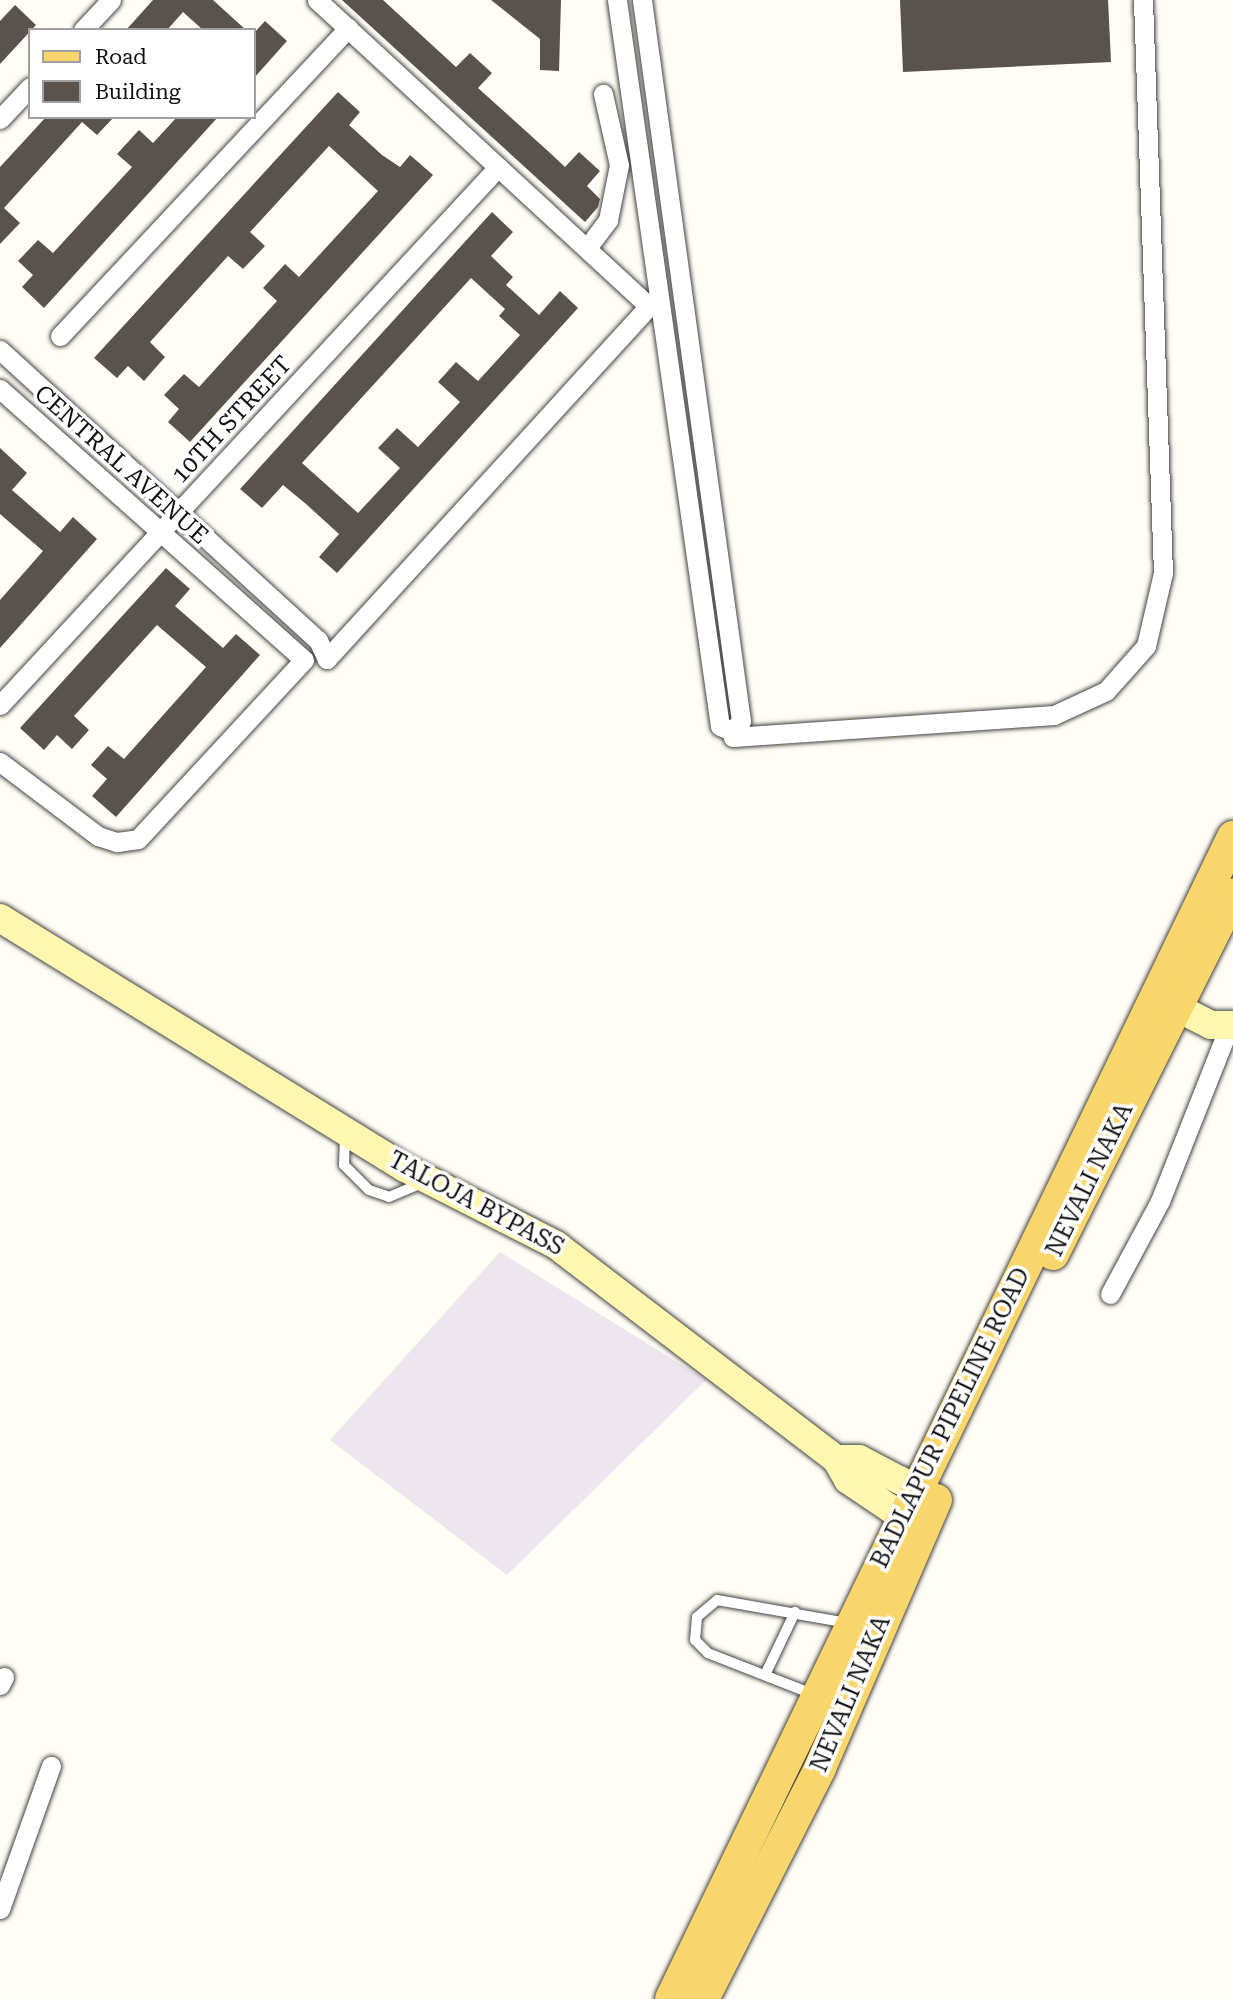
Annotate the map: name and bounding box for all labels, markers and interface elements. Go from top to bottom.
legend [28,28,256,119]
text: Road [95,45,147,69]
text: Building [95,80,181,104]
street label: 10TH STREET [166,351,298,489]
street label: CENTRAL AVENUE [28,379,214,551]
street label: NEVALI NAKA [1040,1099,1140,1261]
street label: TALOJA BYPASS [383,1146,569,1262]
street label: BADLAPUR PIPELINE ROAD [866,1263,1036,1573]
street label: NEVALI NAKA [805,1612,897,1776]

